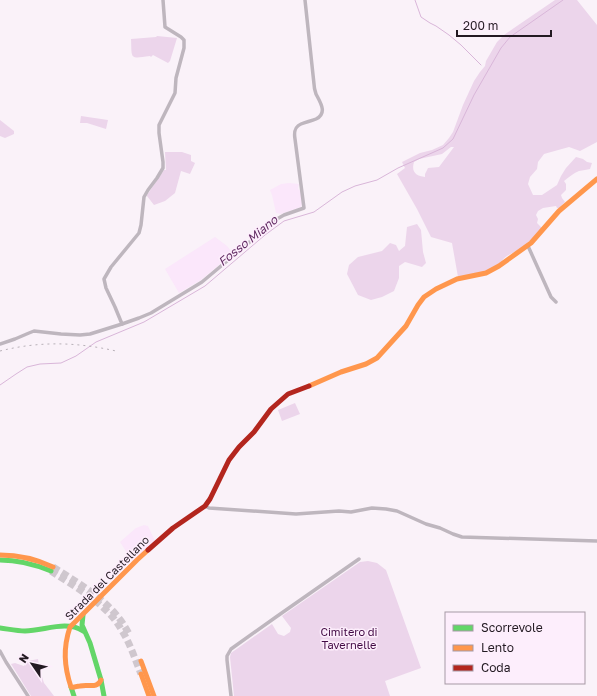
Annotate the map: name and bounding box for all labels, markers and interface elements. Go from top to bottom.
scale bar [457,12,551,38]
text: 200 m [463,18,498,33]
water label: Fosso Miano [215,212,281,269]
street label: Strada del Castellano [62,533,152,622]
legend [445,612,585,684]
text: Scorrevole [481,620,543,635]
park label: Cimitero di Tavernelle [320,625,378,651]
text: Lento [481,640,514,655]
north arrow [12,644,52,684]
text: N [16,651,31,665]
text: Coda [481,660,511,675]

